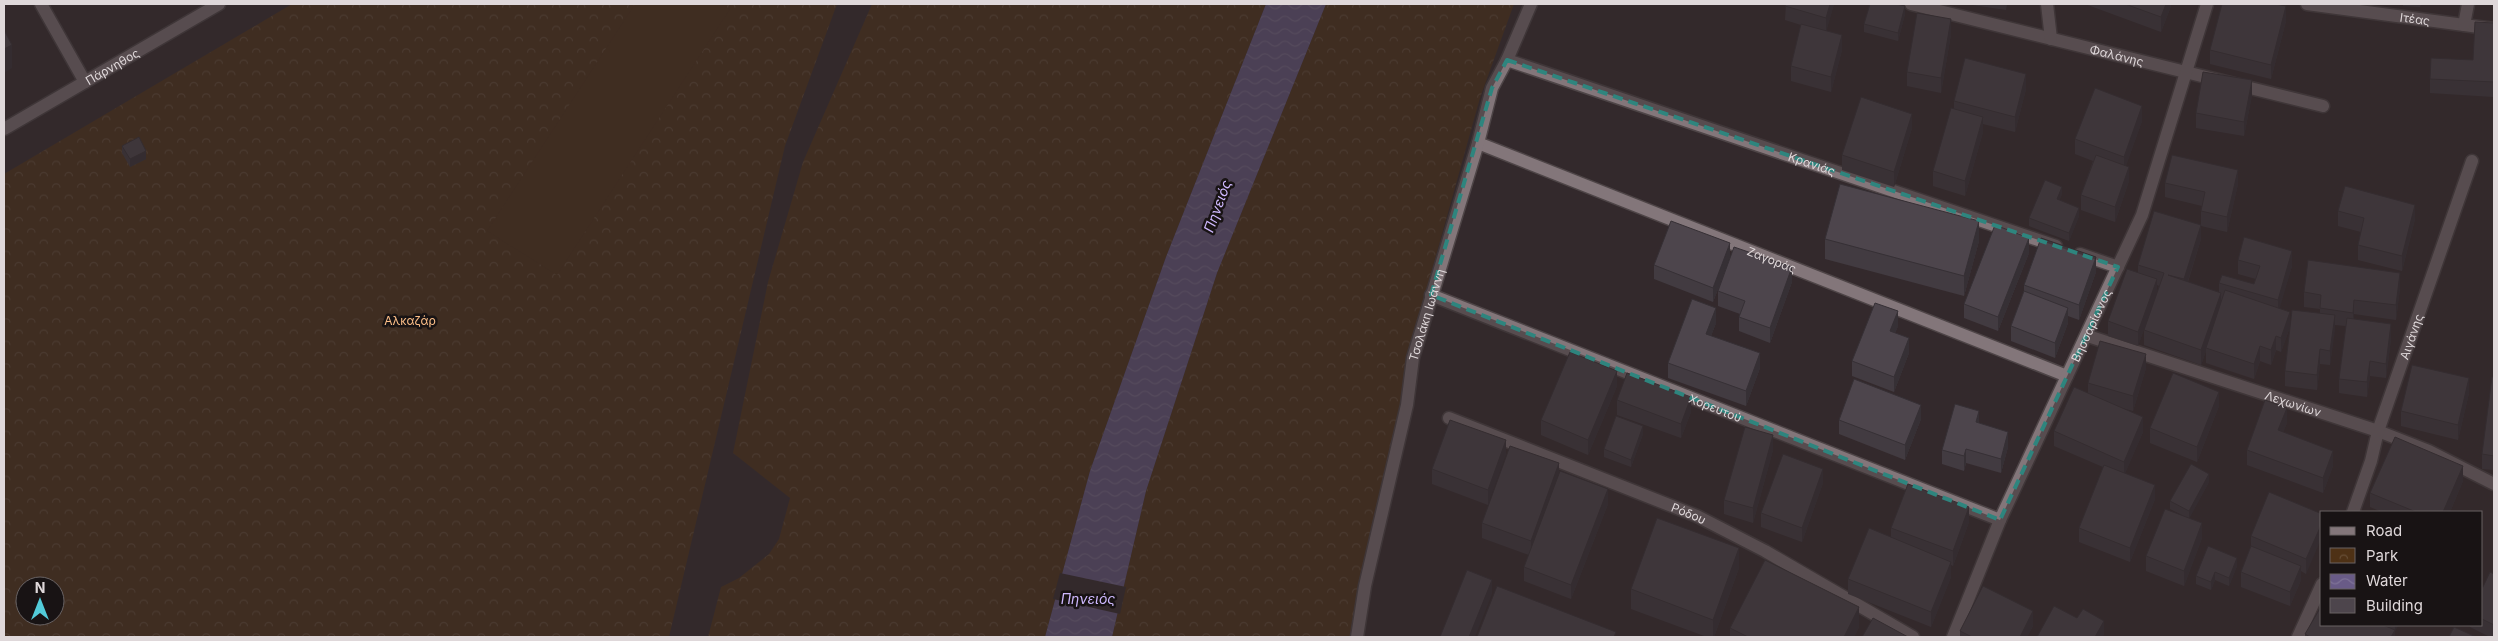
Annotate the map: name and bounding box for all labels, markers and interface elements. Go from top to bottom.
street label: Ιτέας [2399,9,2431,28]
street label: Φαλάνης [2088,41,2146,69]
street label: Πάρνηθος [83,45,142,88]
street label: Κρανιάς [1787,148,1838,178]
water label: Πηνειός [1200,177,1234,235]
street label: Ζαγοράς [1745,243,1799,276]
street label: Τσολάκη Ιωάννη [1405,267,1447,363]
street label: Βησσαρίωνος [2067,286,2114,364]
street label: Αιγάνης [2396,312,2426,361]
park label: Αλκαζάρ [384,313,436,328]
street label: Λεχωνίων [2263,387,2323,419]
street label: Χορευτού [1687,390,1744,425]
street label: Ρόδου [1669,499,1709,527]
legend [2320,511,2483,626]
text: Road [2366,521,2402,540]
text: Park [2366,546,2399,565]
text: Water [2366,571,2408,590]
north arrow [15,576,65,626]
text: N [35,579,45,596]
water label: Πηνειός [1061,590,1115,607]
text: Building [2366,596,2423,615]

